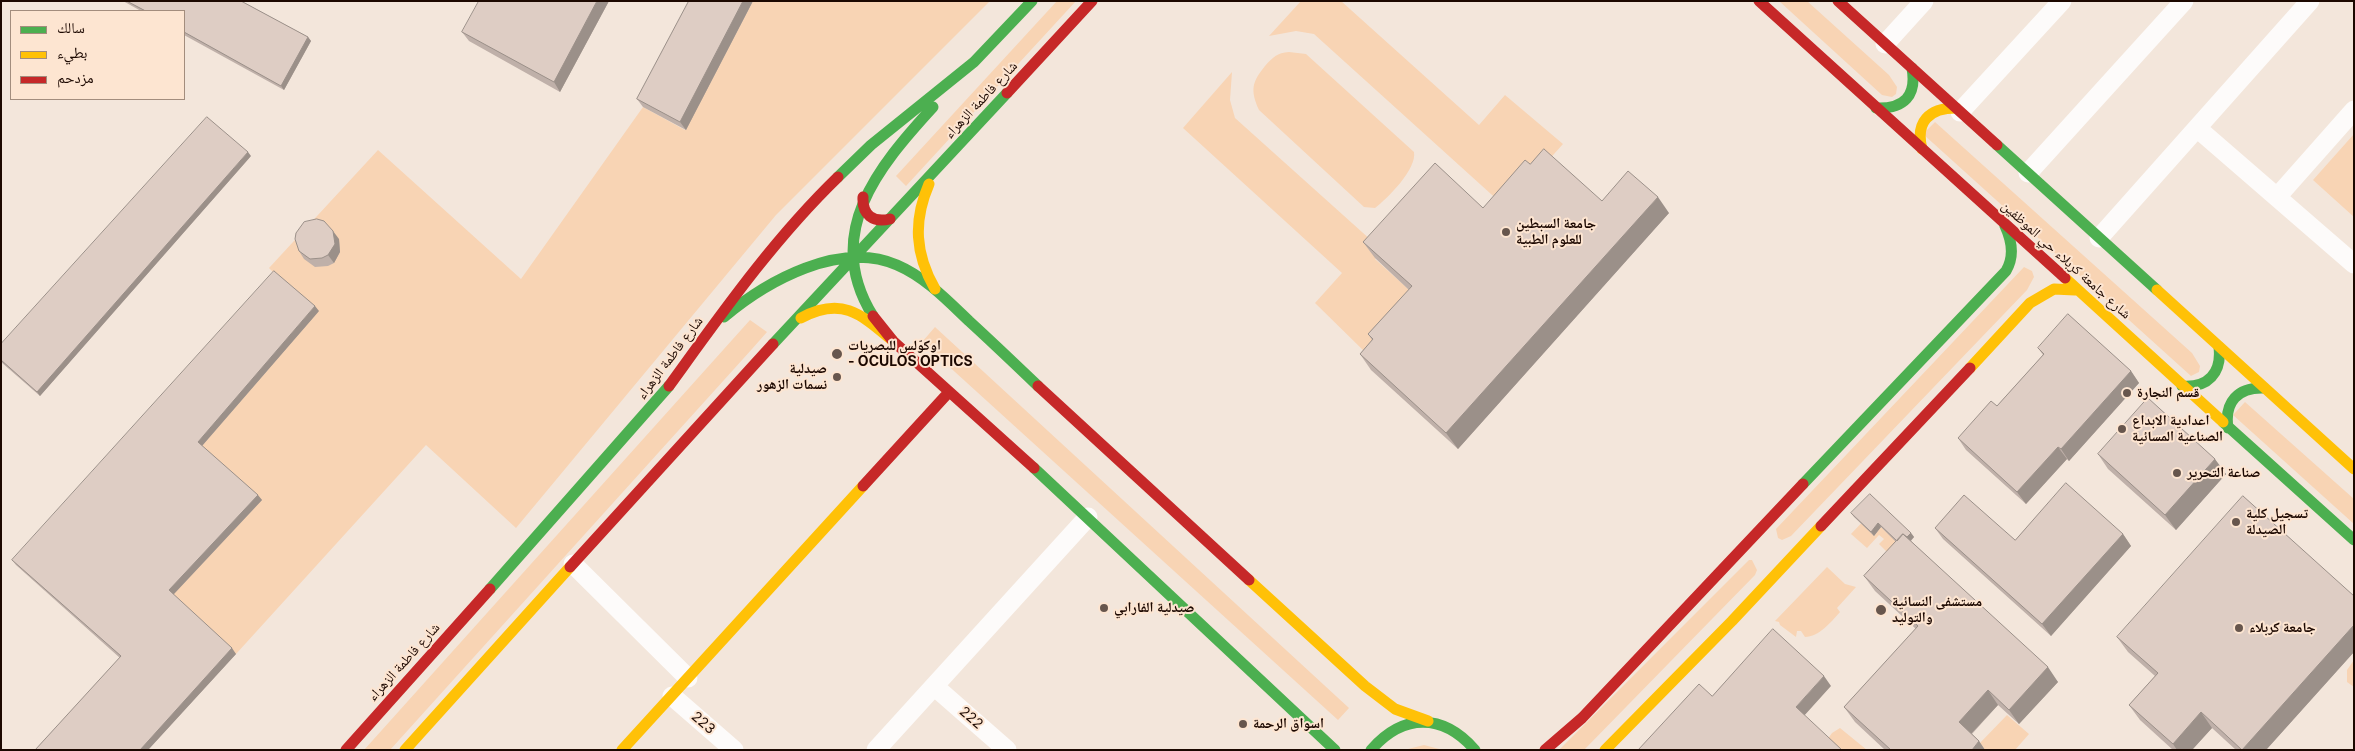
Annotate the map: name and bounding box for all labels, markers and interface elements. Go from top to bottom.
legend [10,10,185,100]
text: سالك [57,18,85,37]
text: بطيء [57,43,87,62]
street label: شارع فاطمة الزهراء [941,58,1021,142]
text: مزدحم [57,68,94,87]
street label: شارع جامعة كربلاء حي الموظفين [1998,197,2134,323]
place label: جامعة السبطين للعلوم الطبية [1516,216,1596,248]
marker: جامعة السبطين للعلوم الطبية [1500,226,1512,238]
street label: شارع فاطمة الزهراء [633,313,707,403]
place label: اوكوّلس للبصريات - OCULOS OPTICS [848,338,973,371]
marker: اوكوّلس للبصريات - OCULOS OPTICS [830,347,844,361]
place label: صيدلية نسمات الزهور [757,361,827,394]
marker: صيدلية نسمات الزهور [831,371,843,383]
place label: قسم النجارة [2137,385,2199,401]
marker: قسم النجارة [2121,387,2133,399]
place label: اعدادية الابداع الصناعية المسائية [2132,413,2223,446]
marker: اعدادية الابداع الصناعية المسائية [2116,423,2128,435]
place label: صناعة التحرير [2187,465,2260,481]
marker: صناعة التحرير [2171,467,2183,479]
place label: تسجيل كلية الصيدلة [2246,506,2308,538]
marker: تسجيل كلية الصيدلة [2230,516,2242,528]
place label: مستشفى النسائية والتوليد [1892,594,1982,626]
place label: صيدلية الفارابي [1114,600,1194,616]
marker: صيدلية الفارابي [1098,602,1110,614]
marker: مستشفى النسائية والتوليد [1874,603,1888,617]
street label: شارع فاطمة الزهراء [364,619,444,705]
place label: جامعة كربلاء [2249,620,2316,636]
marker: جامعة كربلاء [2233,622,2245,634]
street label: 222 [956,703,986,733]
street label: 223 [688,708,718,738]
place label: اسواق الرحمة [1253,716,1324,732]
marker: اسواق الرحمة [1237,718,1249,730]

